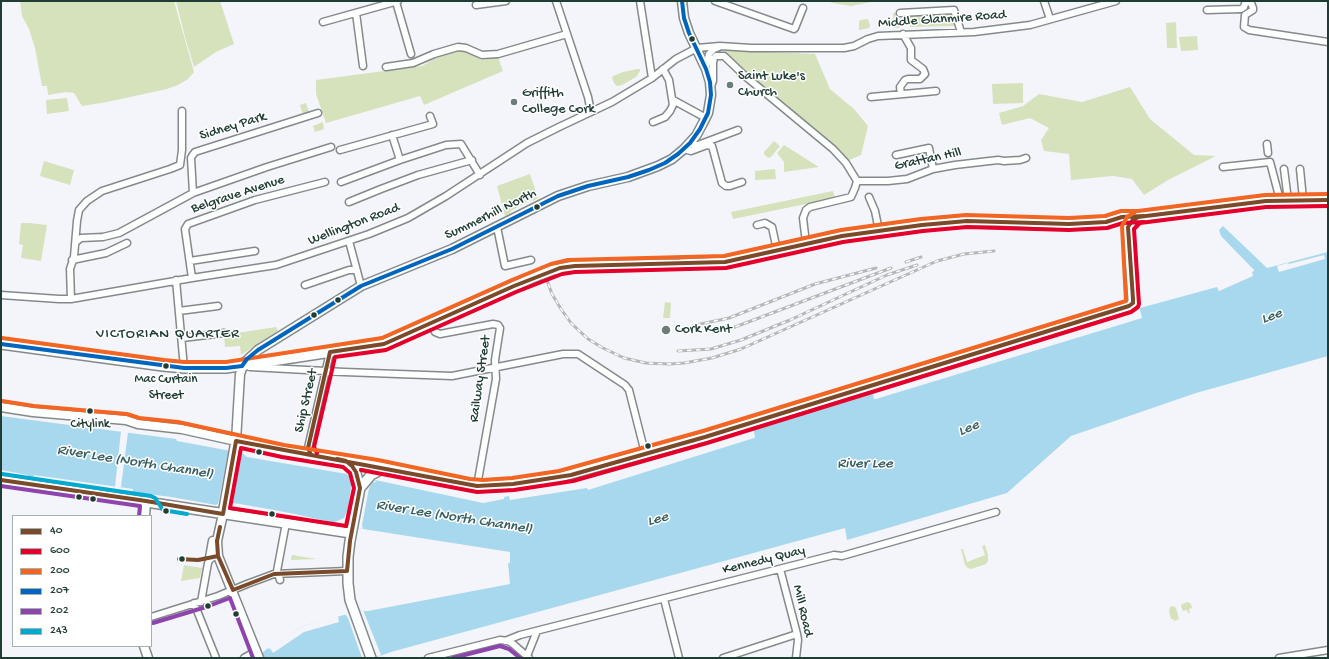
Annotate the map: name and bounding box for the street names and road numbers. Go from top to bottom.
street label: Middle Glanmire Road [877,7,1007,33]
street label: Sidney Park [198,109,268,145]
street label: Grattan Hill [893,145,963,175]
street label: Belgrave Avenue [189,172,287,218]
street label: Summerhill North [442,186,540,244]
street label: Wellington Road [306,200,402,250]
street label: Railway Street [467,335,495,423]
street label: Ship Street [292,368,322,434]
street label: Kennedy Quay [721,543,807,579]
street label: Mill Road [788,583,816,639]

